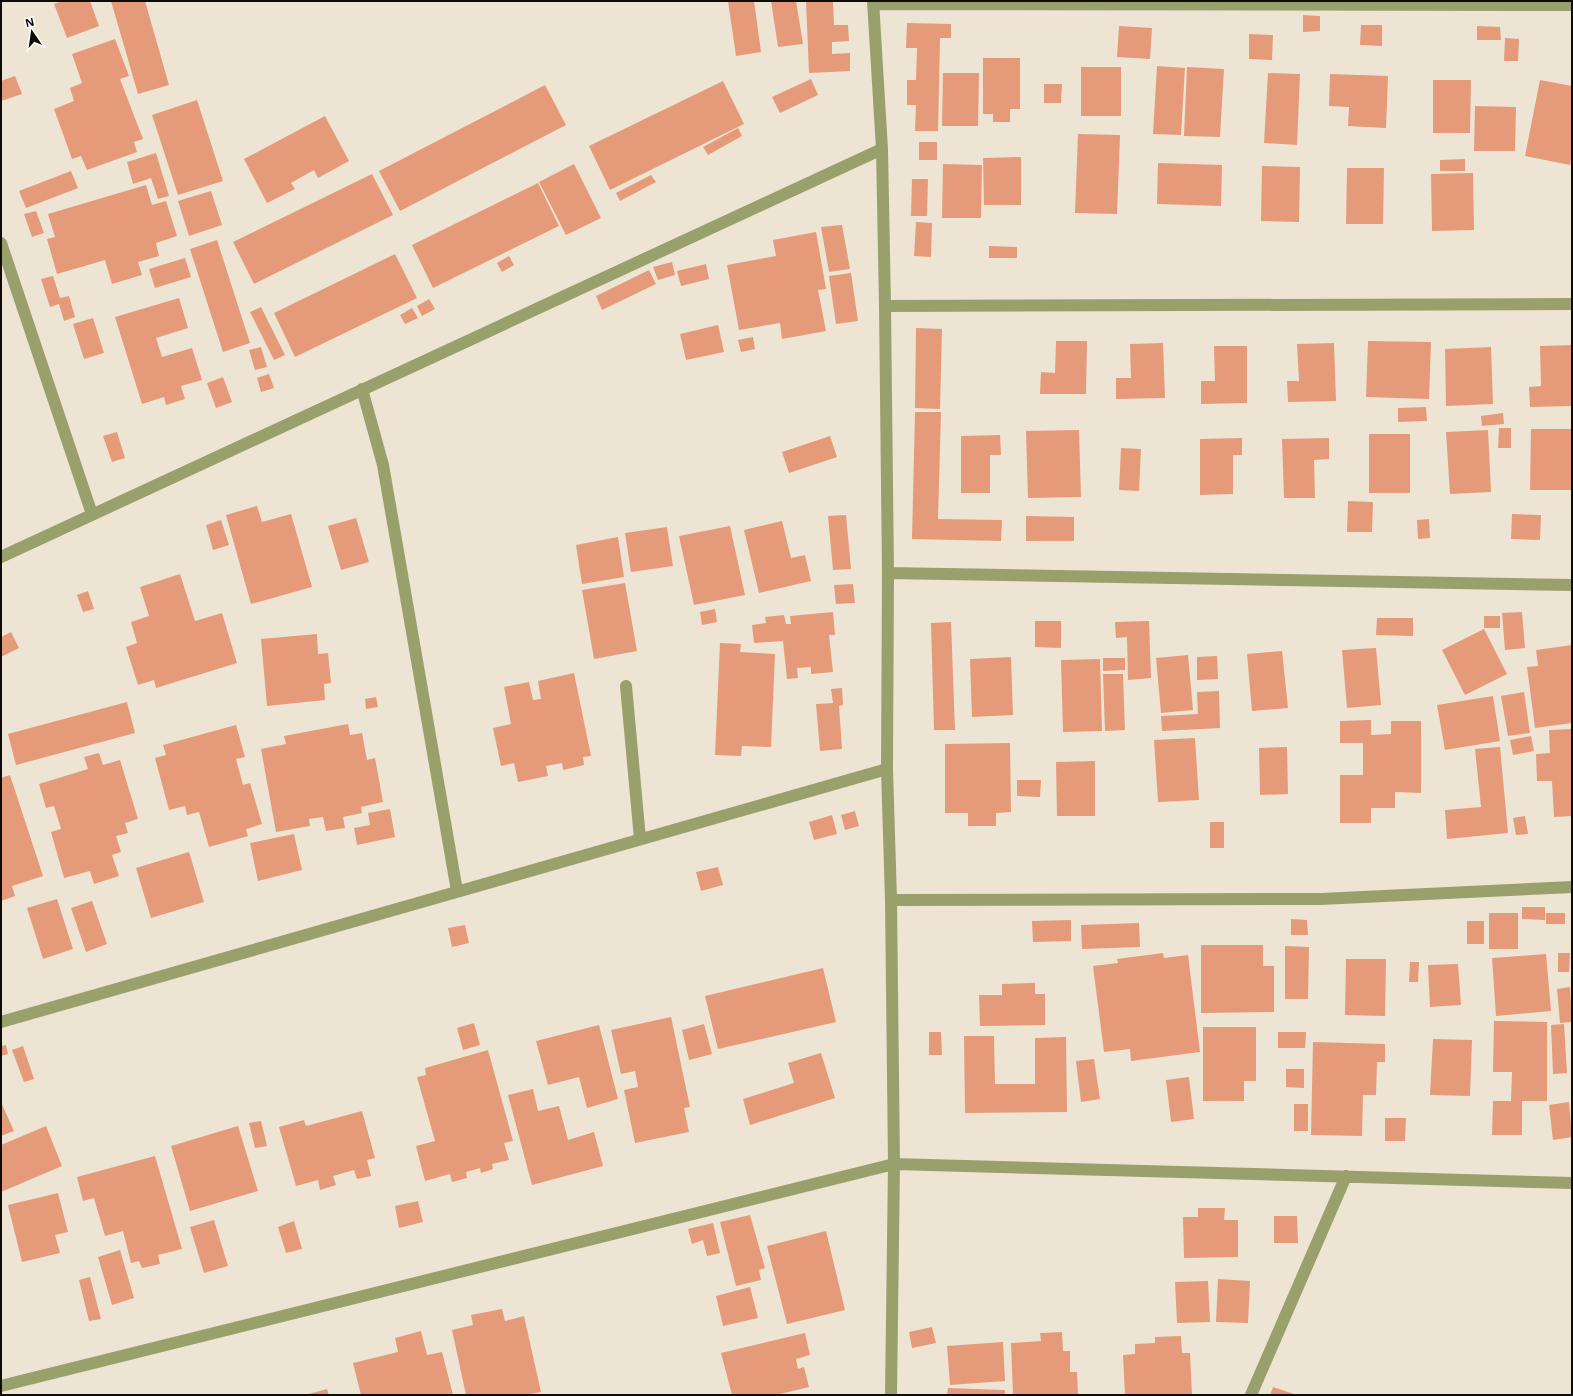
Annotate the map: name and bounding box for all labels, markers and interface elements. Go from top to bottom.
north arrow [12,12,52,52]
text: N [24,13,36,30]

